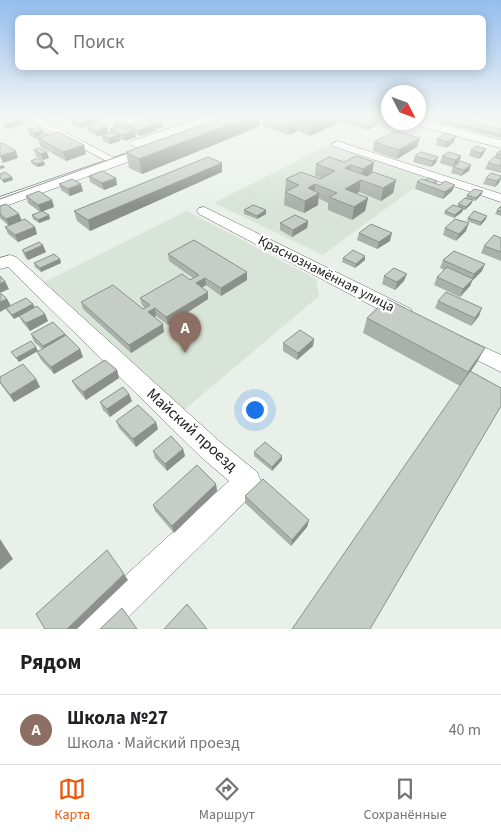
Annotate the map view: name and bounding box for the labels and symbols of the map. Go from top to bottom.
north arrow [381,85,426,130]
street label: Краснознамённая улица [254,231,398,317]
pin: A [169,312,201,353]
street label: Майский проезд [142,383,243,477]
your location [242,397,268,423]

